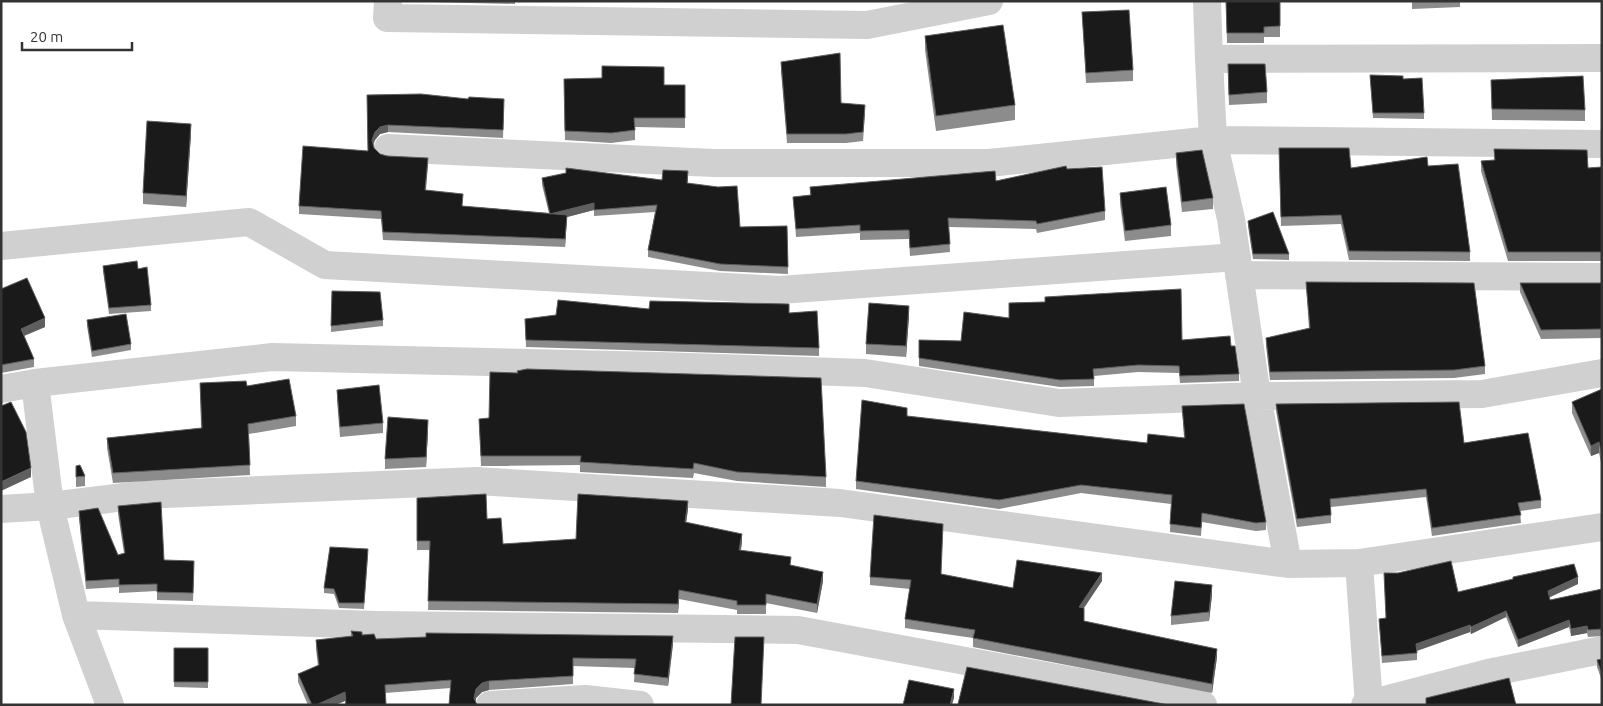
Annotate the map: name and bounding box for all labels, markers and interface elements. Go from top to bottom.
scale bar [22,20,132,52]
text: 20 m [30,28,63,45]

